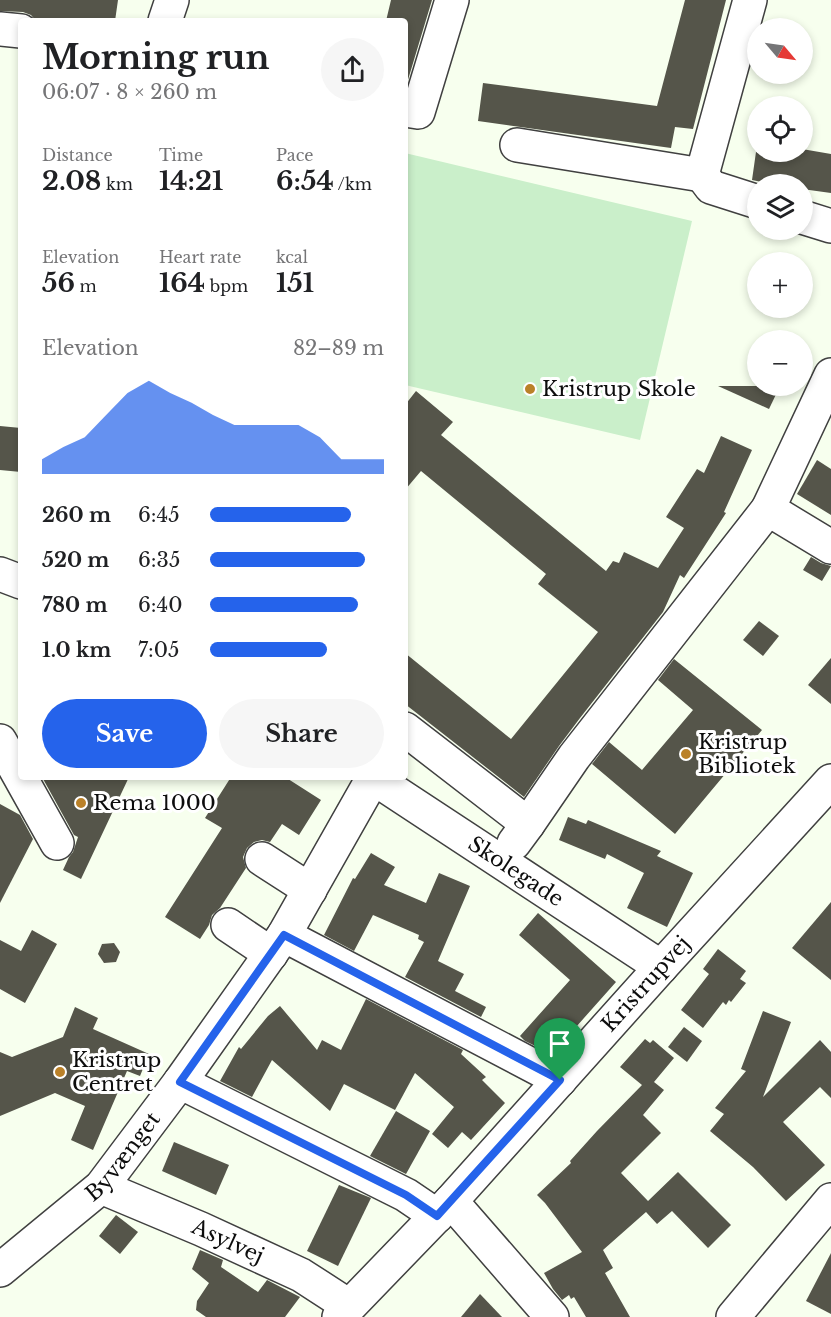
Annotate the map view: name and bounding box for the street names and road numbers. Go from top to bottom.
street label: Skolegade [463,831,568,912]
street label: Kristrupvej [596,931,696,1037]
street label: Byvænget [80,1107,166,1207]
street label: Asylvej [187,1213,268,1269]

